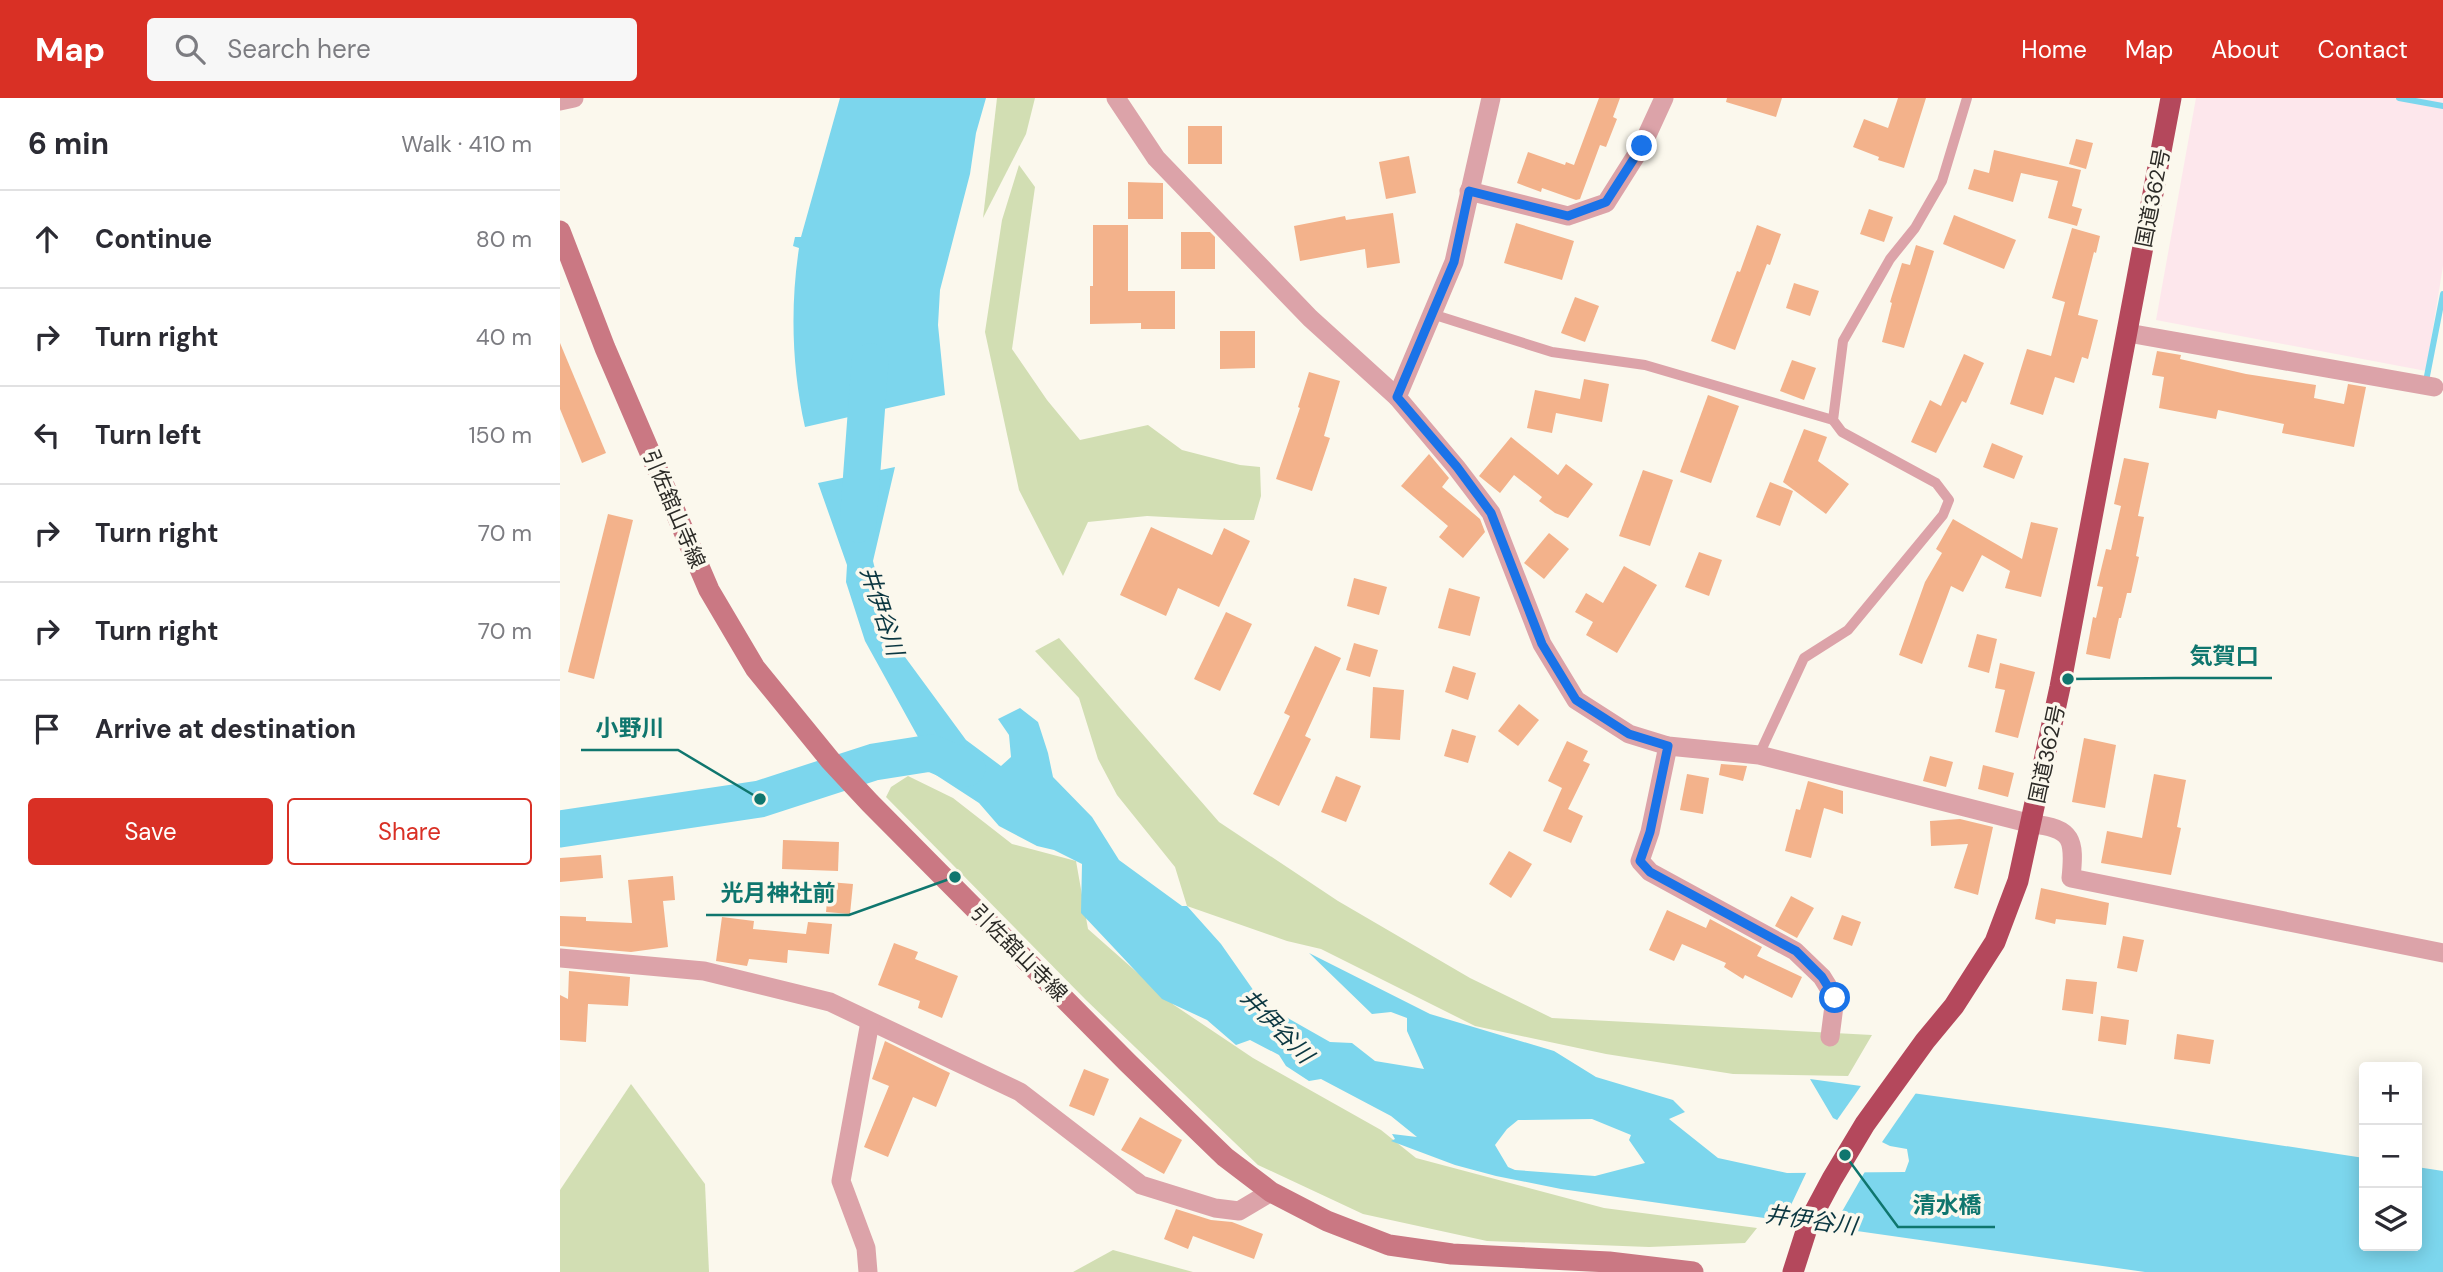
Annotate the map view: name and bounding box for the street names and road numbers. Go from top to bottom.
street label: 国道362号 [2130,146,2176,250]
street label: 引佐舘山寺線 [636,446,712,572]
street label: 国道362号 [2023,702,2071,806]
street label: 引佐舘山寺線 [965,899,1073,1007]

